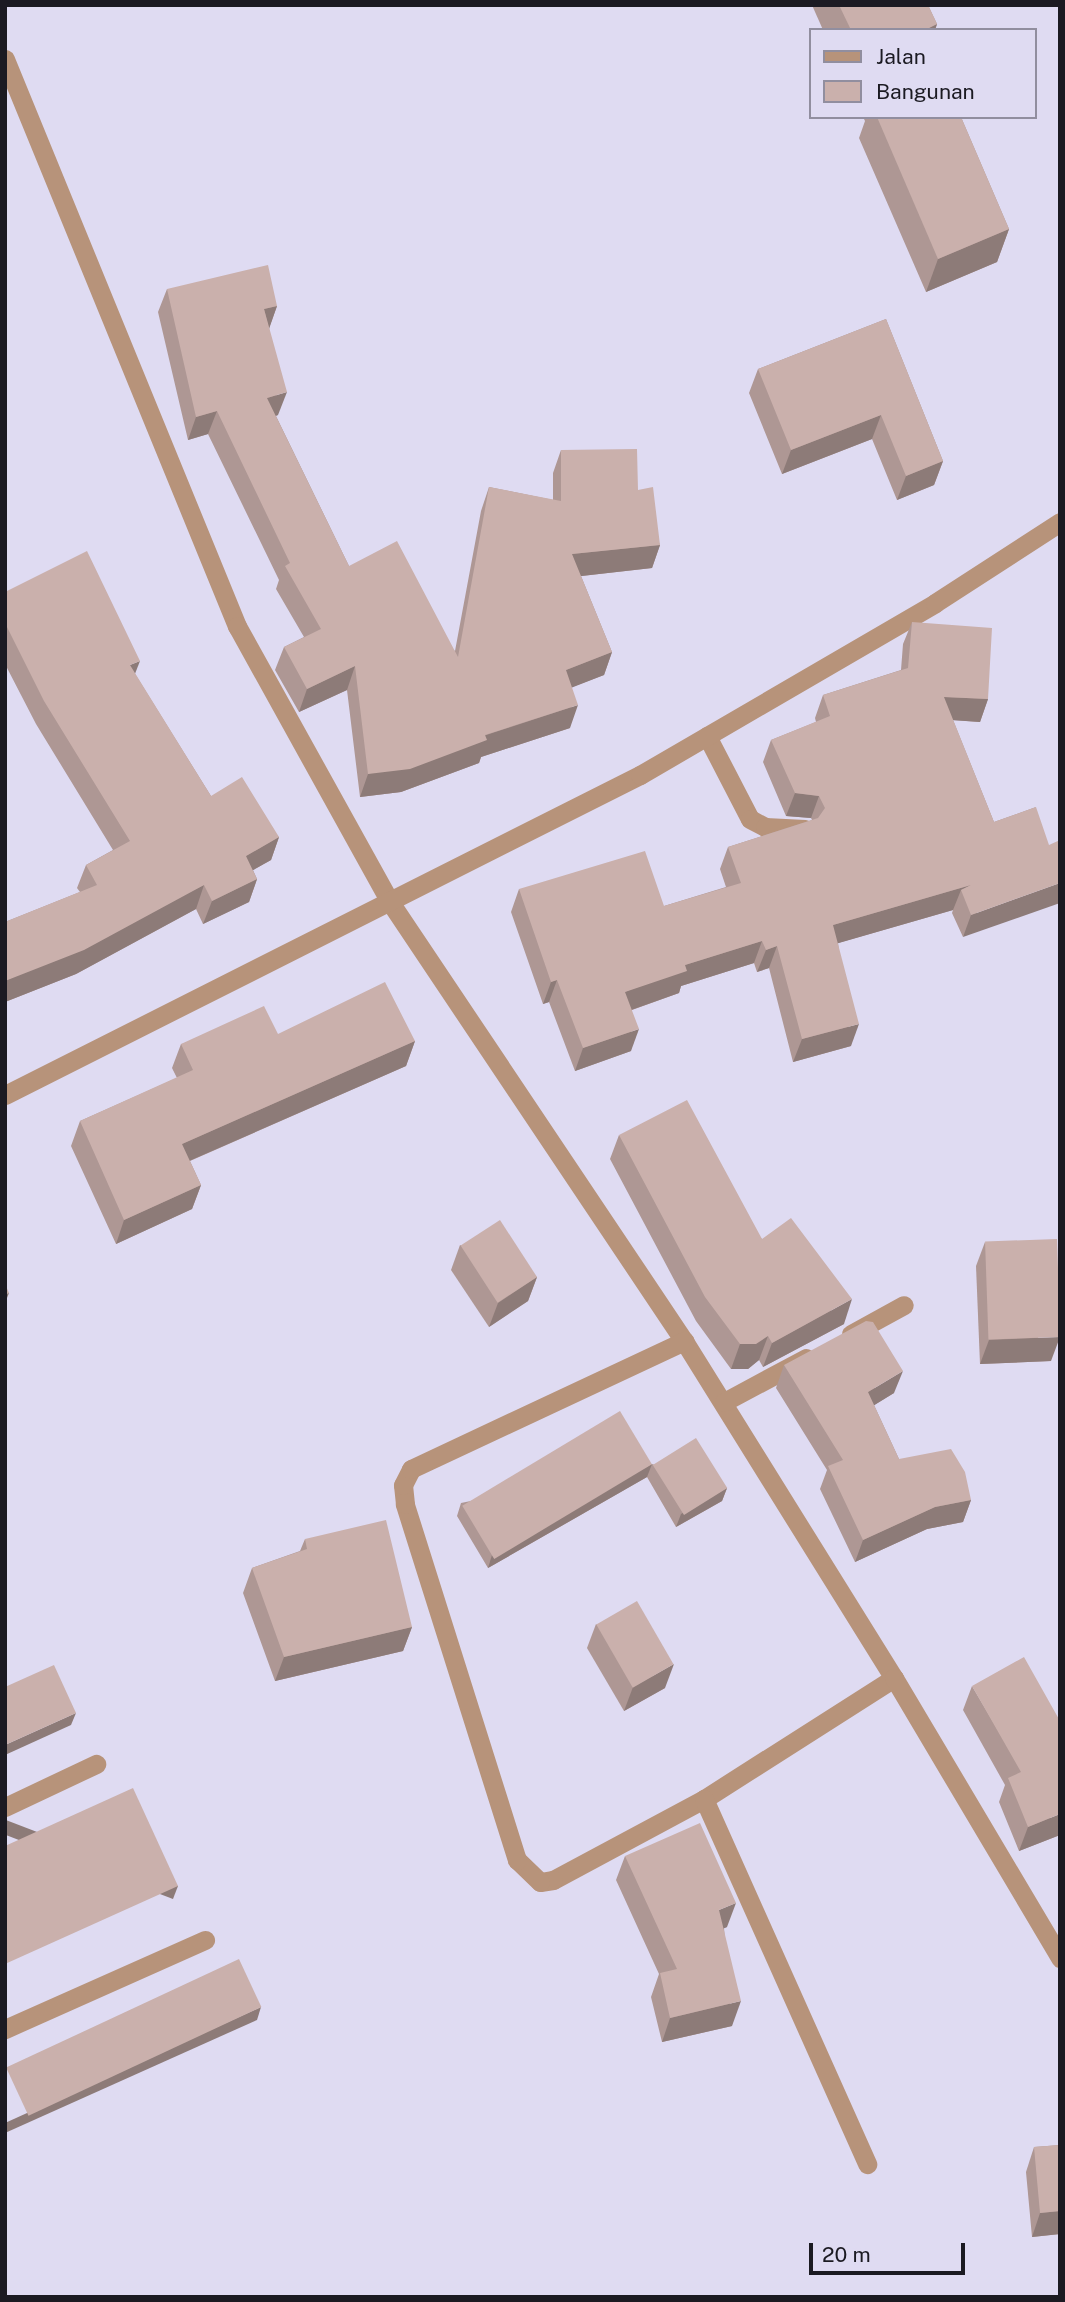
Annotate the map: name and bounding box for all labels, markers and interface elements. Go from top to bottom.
legend [810,28,1037,119]
text: Jalan [876,44,926,69]
text: Bangunan [876,79,975,104]
scale bar [813,2228,969,2272]
text: 20 m [822,2242,871,2267]

